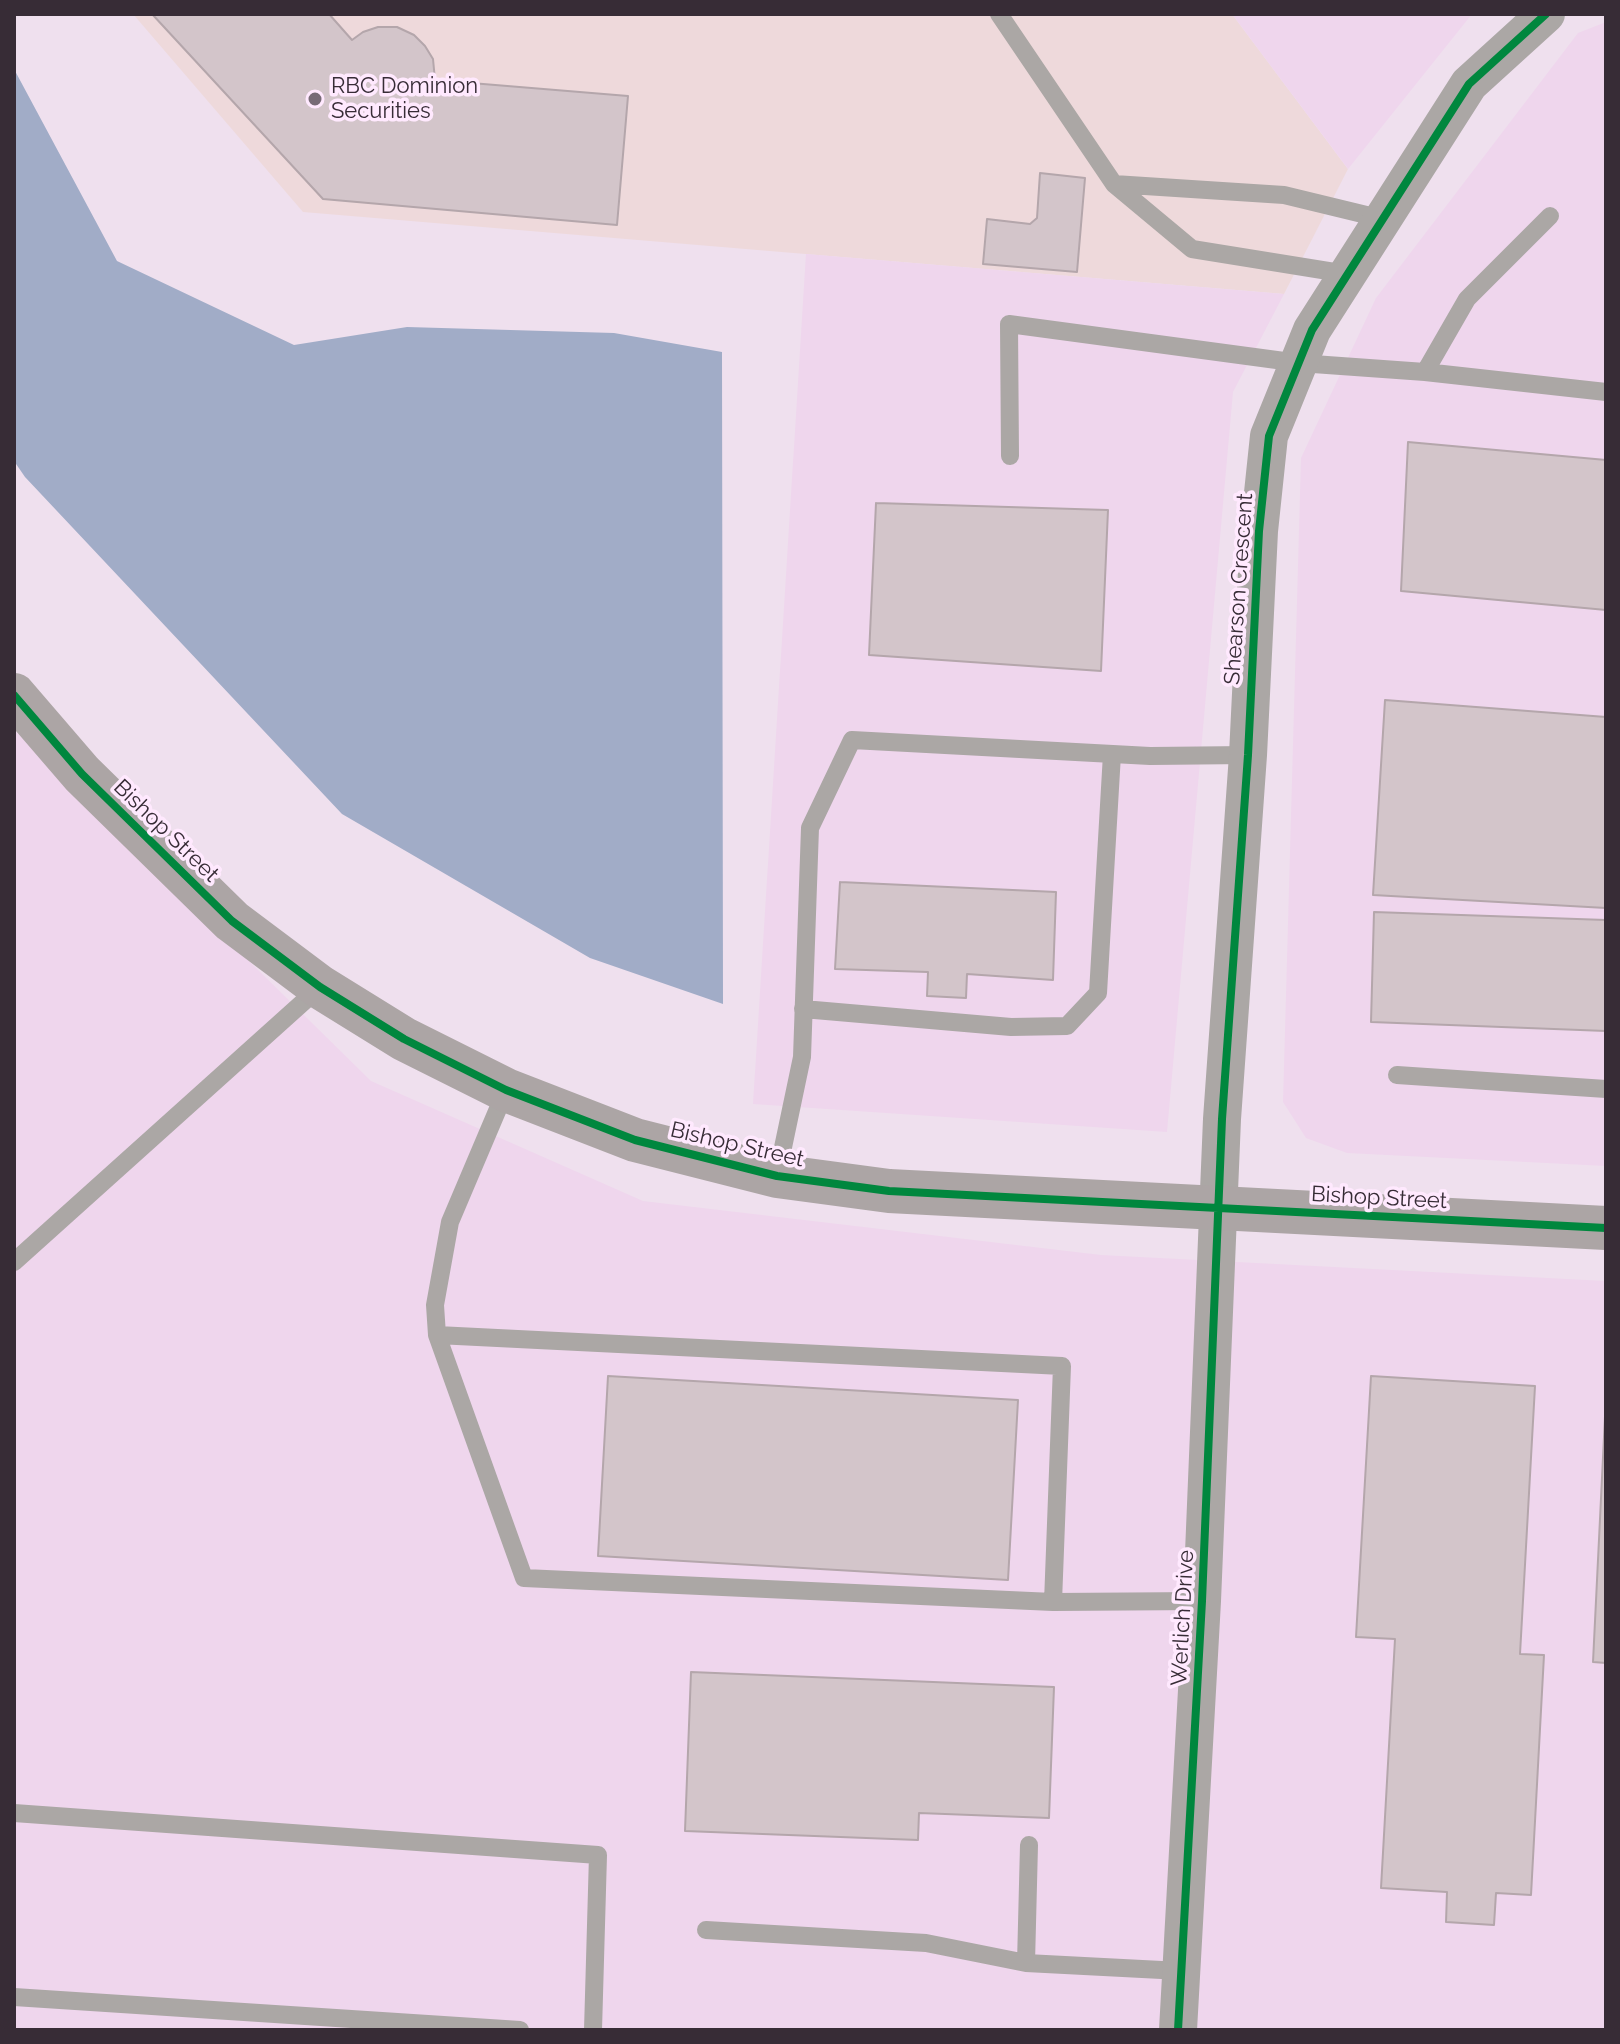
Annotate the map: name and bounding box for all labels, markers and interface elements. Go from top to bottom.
place label: RBC Dominion Securities [331,73,478,124]
marker: RBC Dominion Securities [306,90,324,108]
street label: Shearson Crescent [1219,492,1259,686]
street label: Bishop Street [108,774,224,888]
street label: Bishop Street [668,1117,806,1173]
street label: Bishop Street [1310,1181,1448,1215]
street label: Werlich Drive [1166,1549,1200,1687]

